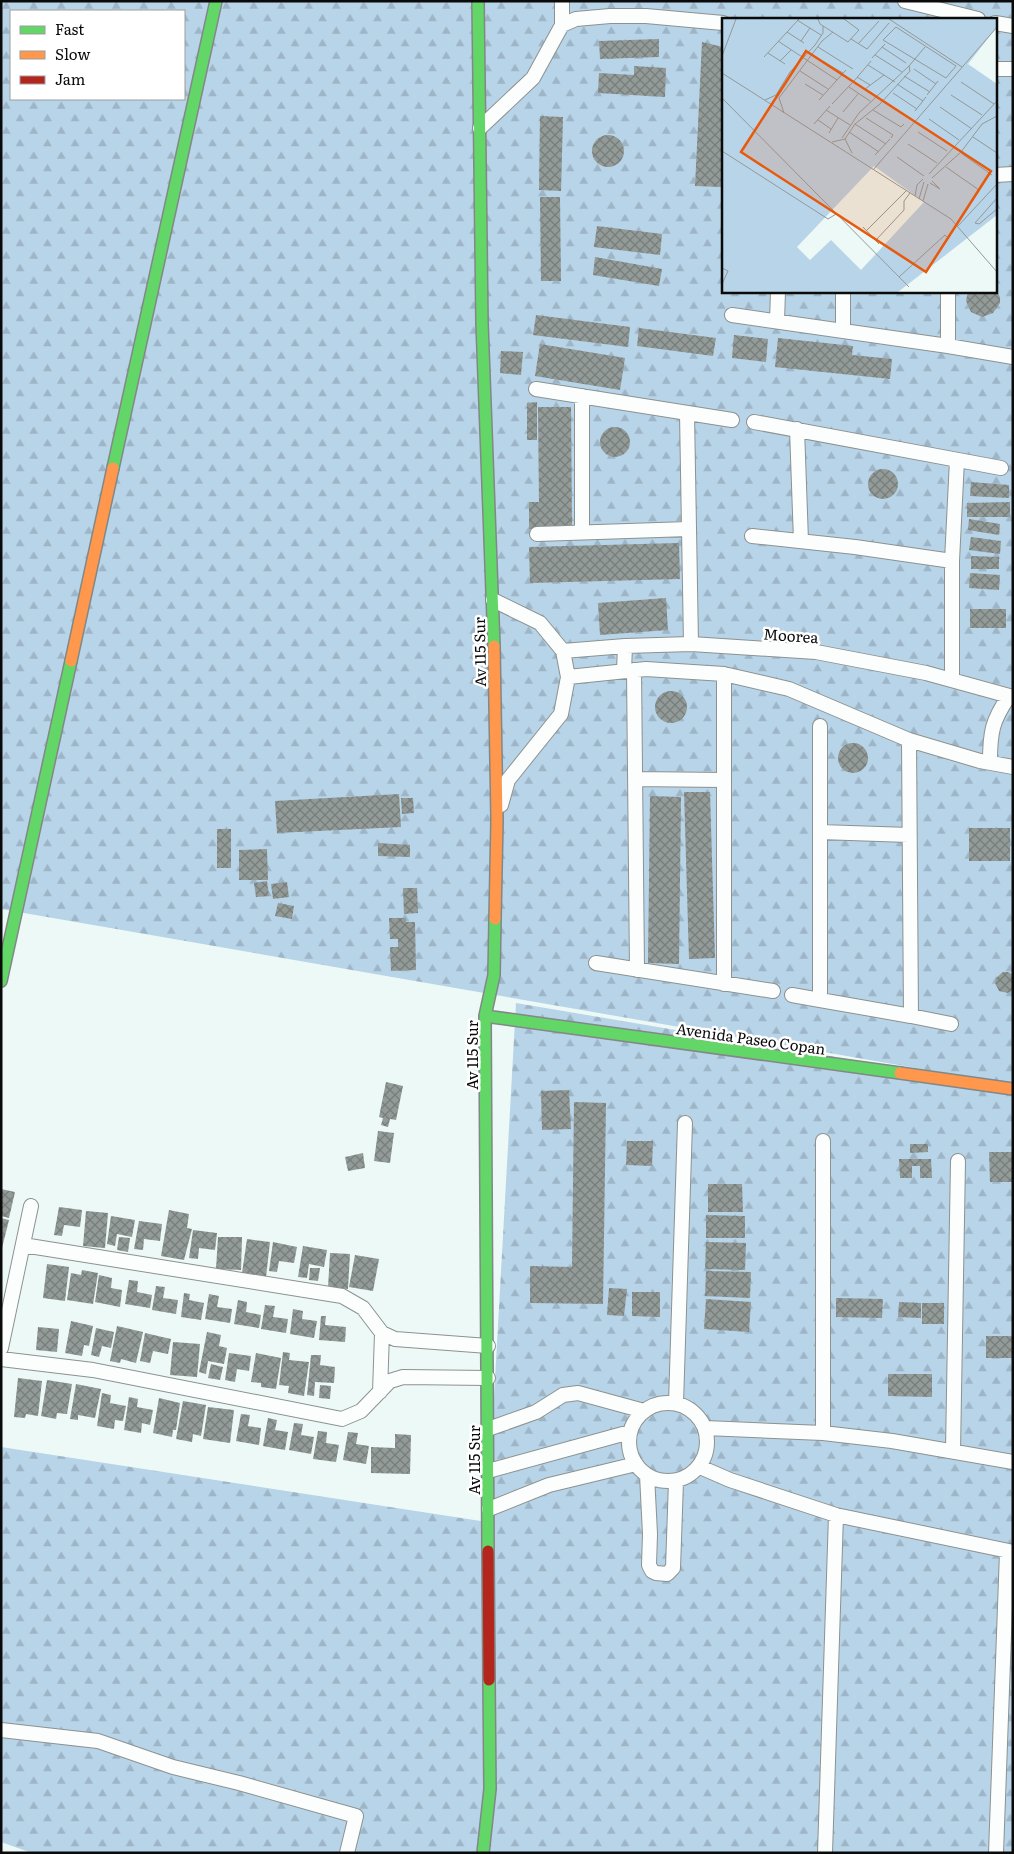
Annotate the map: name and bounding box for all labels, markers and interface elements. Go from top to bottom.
legend [10,10,185,100]
text: Fast [55,17,84,40]
inset map [722,18,996,292]
text: Slow [55,42,90,65]
text: Jam [55,67,86,90]
street label: Av 115 Sur [467,617,491,687]
street label: Moorea [763,622,820,648]
street label: Avenida Paseo Copan [675,1016,827,1060]
street label: Av 115 Sur [460,1020,483,1090]
street label: Av 115 Sur [462,1425,485,1495]

